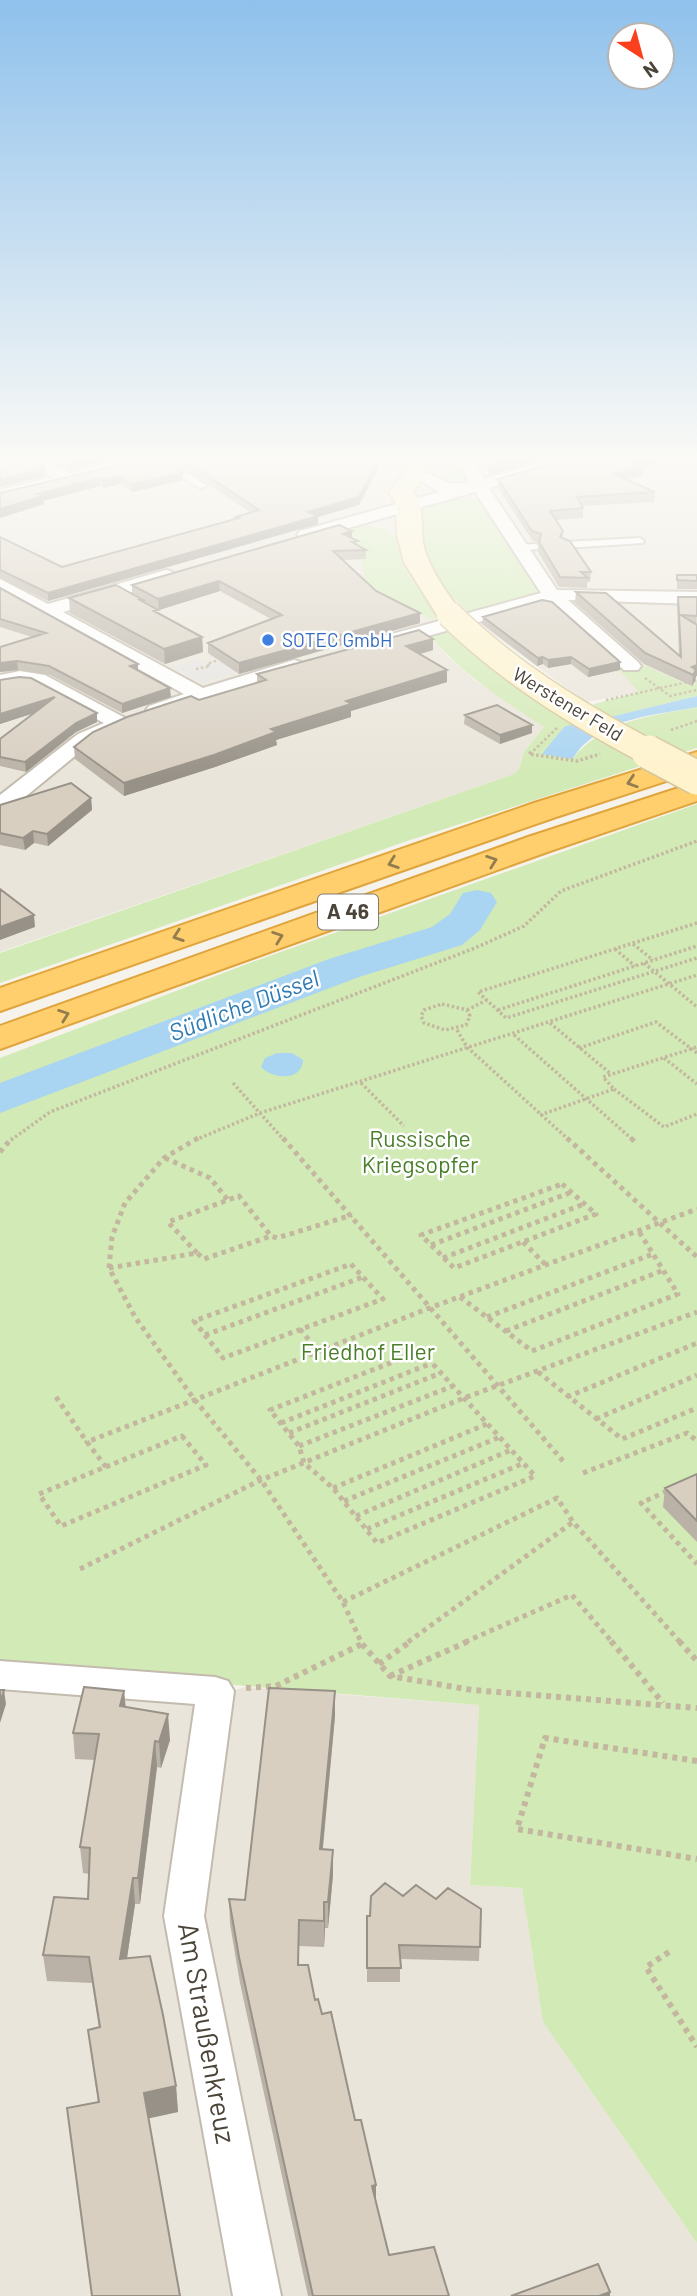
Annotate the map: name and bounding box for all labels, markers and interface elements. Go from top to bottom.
north arrow [606,21,676,91]
text: N [639,57,663,83]
place label: SOTEC GmbH [282,628,393,651]
marker: SOTEC GmbH [260,632,276,648]
street label: Werstener Feld [509,662,628,745]
one-way arrow [626,774,639,788]
one-way arrow [388,855,400,869]
one-way arrow [486,855,498,869]
road number: A 46 [318,894,378,930]
one-way arrow [173,928,185,942]
one-way arrow [271,931,283,945]
water label: Südliche Düssel [164,963,323,1046]
one-way arrow [58,1009,70,1023]
park label: Russische Kriegsopfer [362,1124,479,1178]
park label: Friedhof Eller [301,1337,436,1365]
street label: Am Straußenkreuz [172,1920,244,2146]

